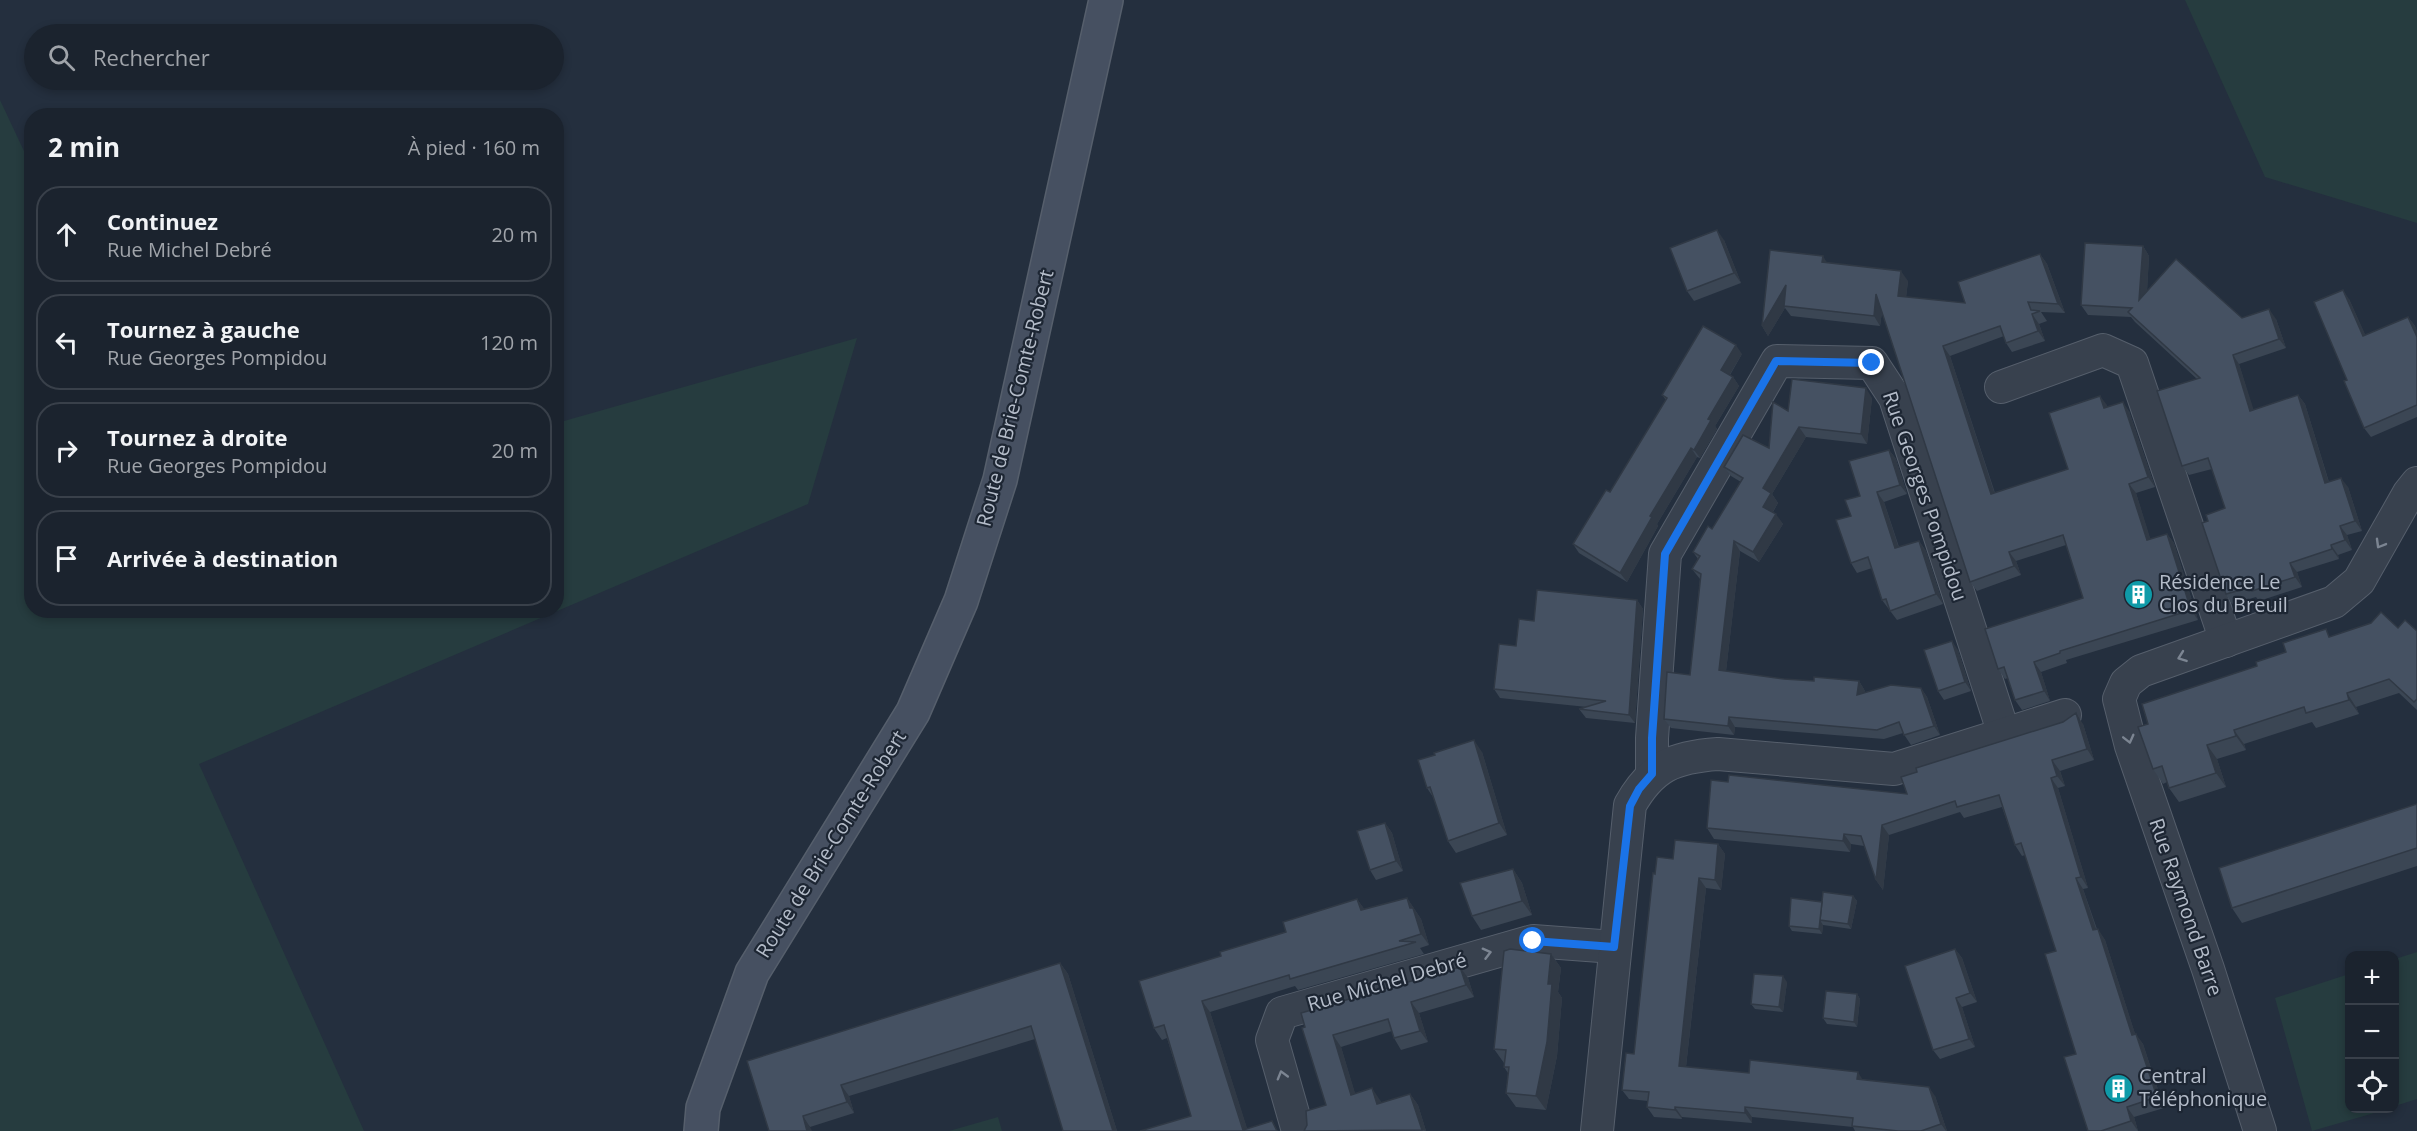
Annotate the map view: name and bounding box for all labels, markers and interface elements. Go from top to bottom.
search box [24,24,564,90]
icon: search [45,41,78,74]
text: Rechercher [93,42,210,72]
text: 2 min [48,129,120,165]
text: À pied · 160 m [408,134,540,161]
text: Continuez [107,206,218,236]
icon: ahead [50,218,83,251]
text: 20 m [491,221,538,248]
text: Rue Michel Debré [107,236,272,263]
street label: Route de Brie-Comte-Robert [970,267,1060,529]
text: Tournez à gauche [107,314,300,344]
icon: left [50,326,83,359]
text: 120 m [480,329,538,356]
text: Rue Georges Pompidou [107,344,327,371]
route end [1858,349,1884,375]
street label: Rue Georges Pompidou [1877,387,1974,604]
text: Tournez à droite [107,422,288,452]
icon: right [50,434,83,467]
text: 20 m [491,437,538,464]
text: Rue Georges Pompidou [107,452,327,479]
one-way arrow [2375,538,2387,548]
icon: arrive [50,542,83,575]
text: Arrivée à destination [107,543,338,573]
place label: Résidence Le Clos du Breuil [2159,568,2288,618]
building icon: Résidence Le Clos du Breuil [2122,578,2154,610]
one-way arrow [2177,649,2188,662]
street label: Route de Brie-Comte-Robert [749,725,912,963]
one-way arrow [2122,734,2135,744]
street label: Rue Raymond Barre [2143,814,2230,999]
route start [1519,927,1545,953]
street label: Rue Michel Debré [1304,946,1470,1017]
one-way arrow [1482,948,1492,961]
map controls [2345,951,2399,1113]
button: + [2345,951,2399,1005]
button: − [2345,1005,2399,1059]
button: locate [2345,1059,2399,1113]
place label: Central Téléphonique [2139,1062,2267,1112]
one-way arrow [1277,1070,1289,1081]
building icon: Central Téléphonique [2102,1072,2134,1104]

